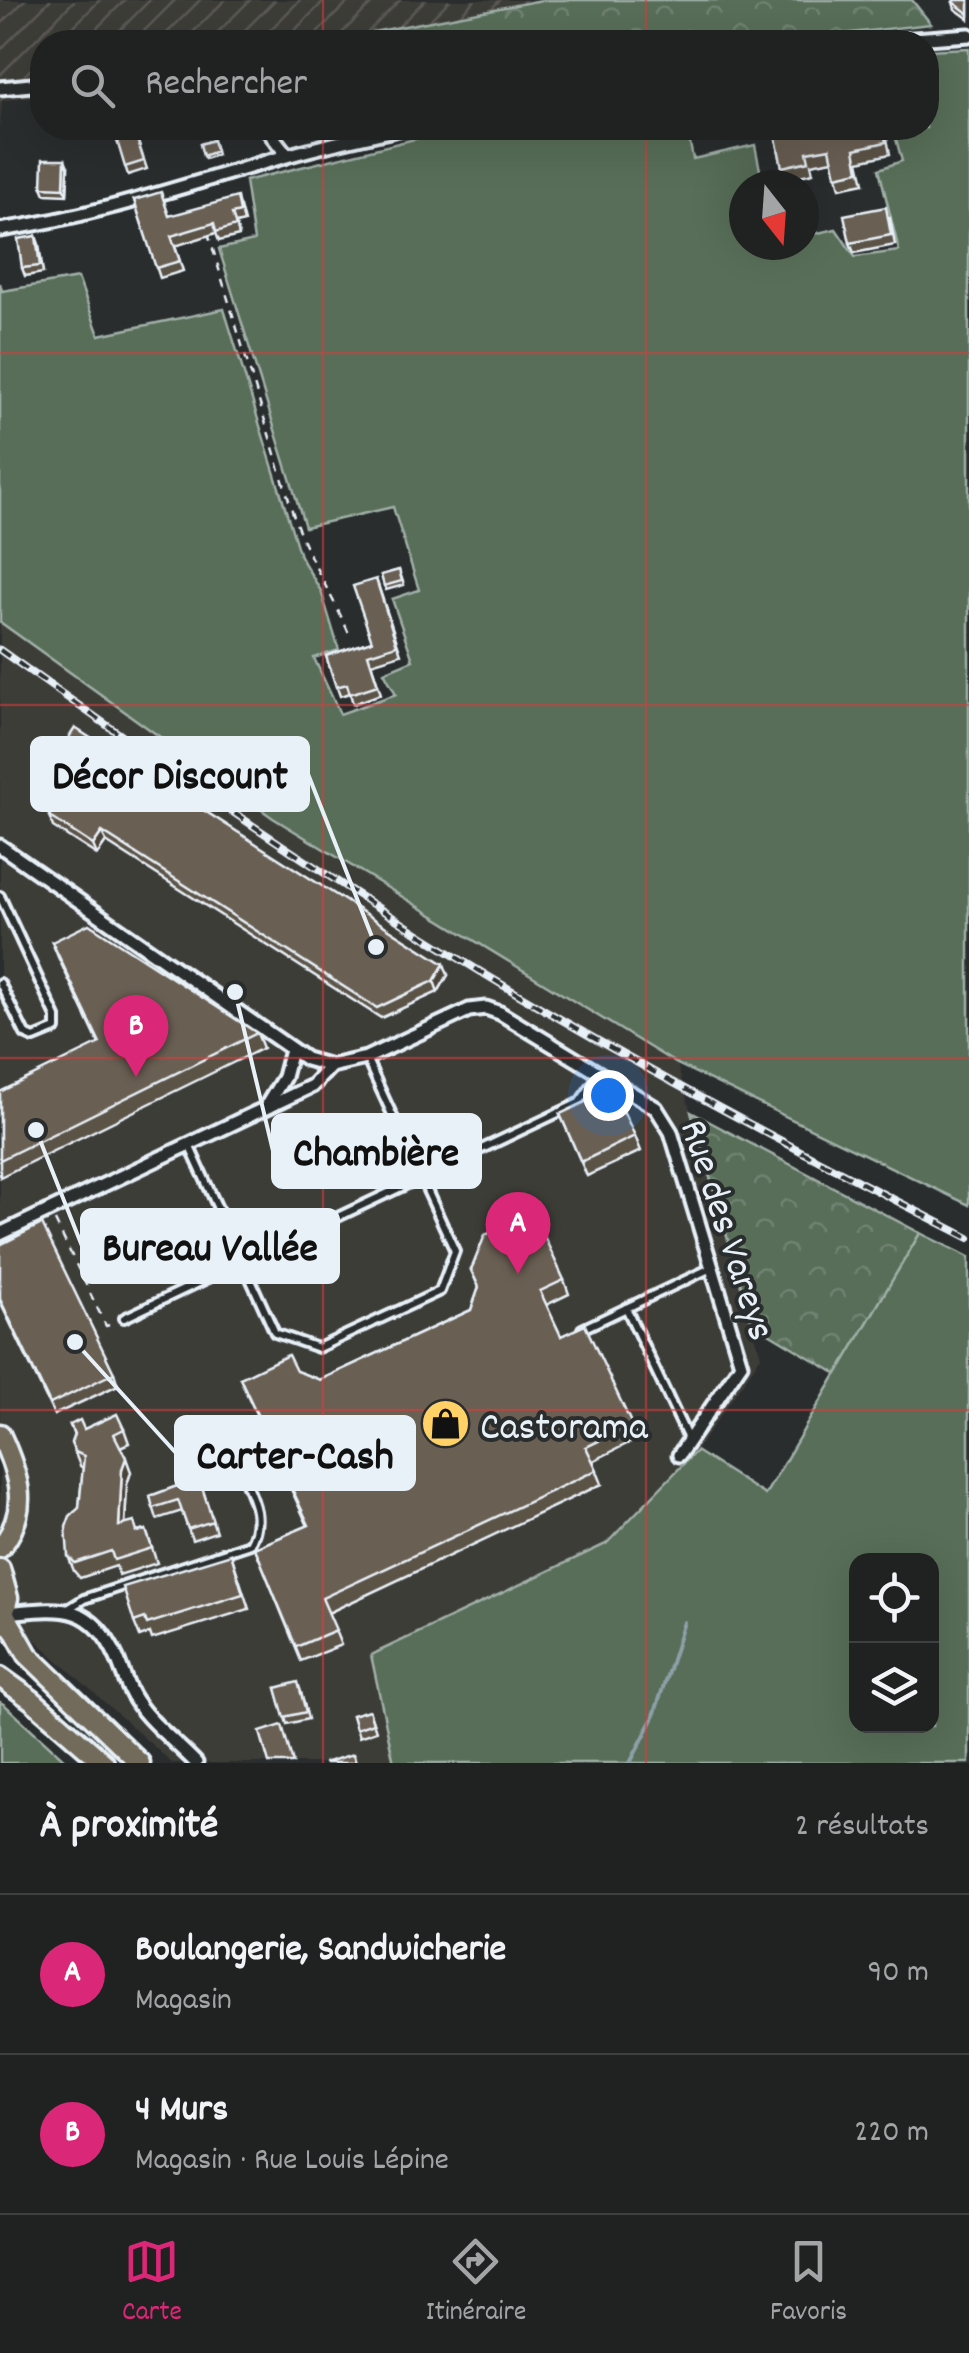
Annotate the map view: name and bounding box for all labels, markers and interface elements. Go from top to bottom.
search box [30,30,939,140]
icon: search [65,58,120,113]
text: Rechercher [145,58,307,113]
north arrow [729,170,819,260]
callout: Décor Discount [32,738,308,810]
text: Décor Discount [52,750,289,810]
pin: B [104,994,168,1077]
your location [583,1070,634,1121]
street label: Rue des Vareys [661,1113,786,1349]
callout: Chambière [273,1115,480,1187]
text: Chambière [293,1127,459,1187]
pin: A [486,1192,550,1274]
callout: Bureau Vallée [82,1210,338,1282]
text: Bureau Vallée [102,1222,318,1282]
shop icon: Castorama [419,1398,471,1450]
place label: Castorama [480,1402,649,1459]
callout: Carter-Cash [176,1417,414,1489]
text: Carter-Cash [196,1430,394,1490]
map controls [849,1553,939,1733]
button: locate [849,1553,939,1643]
button: layers [849,1643,939,1733]
text: À proximité [40,1798,218,1858]
text: 2 résultats [795,1805,929,1851]
text: Boulangerie, Sandwicherie [135,1924,506,1979]
text: A [64,1951,81,1997]
text: 90 m [868,1951,929,1997]
text: Magasin [135,1979,232,2025]
text: 4 Murs [135,2084,228,2139]
text: B [65,2111,80,2157]
text: 220 m [854,2111,929,2157]
text: Magasin · Rue Louis Lépine [135,2139,449,2185]
tab: Carte [122,2234,182,2334]
tab: Itinéraire [426,2234,526,2334]
tab: Favoris [770,2234,847,2334]

